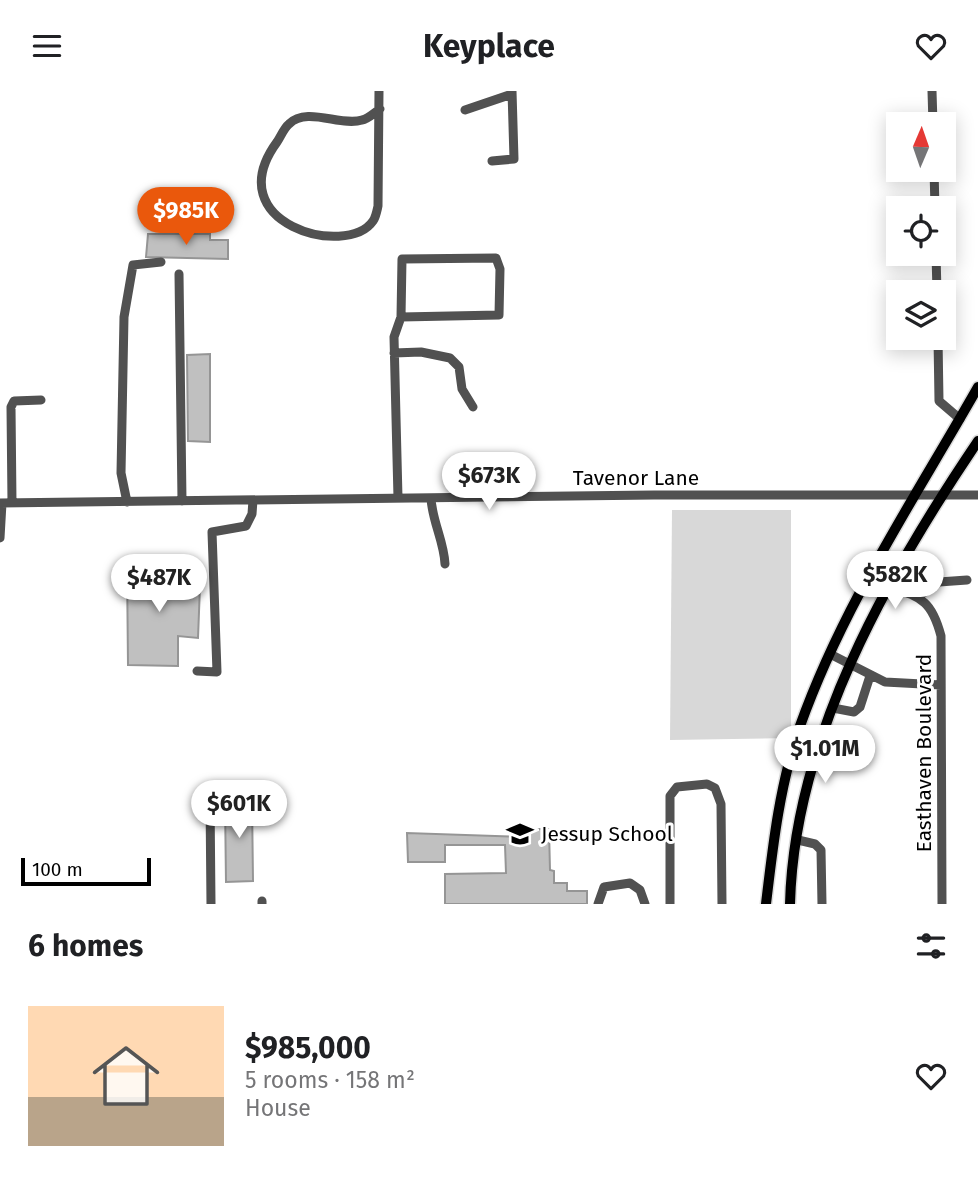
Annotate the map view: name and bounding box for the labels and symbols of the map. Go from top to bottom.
north arrow [886,112,956,182]
pin: $985K [137,187,235,247]
pin: $673K [440,453,538,512]
street label: Tavenor Lane [573,465,699,491]
pin: $582K [846,552,944,611]
pin: $487K [110,554,208,614]
street label: Easthaven Boulevard [911,654,937,852]
pin: $1.01M [768,725,882,785]
pin: $601K [190,781,288,840]
school or university icon: Jessup School [505,819,535,849]
place label: Jessup School [541,821,673,847]
scale bar [21,855,150,887]

